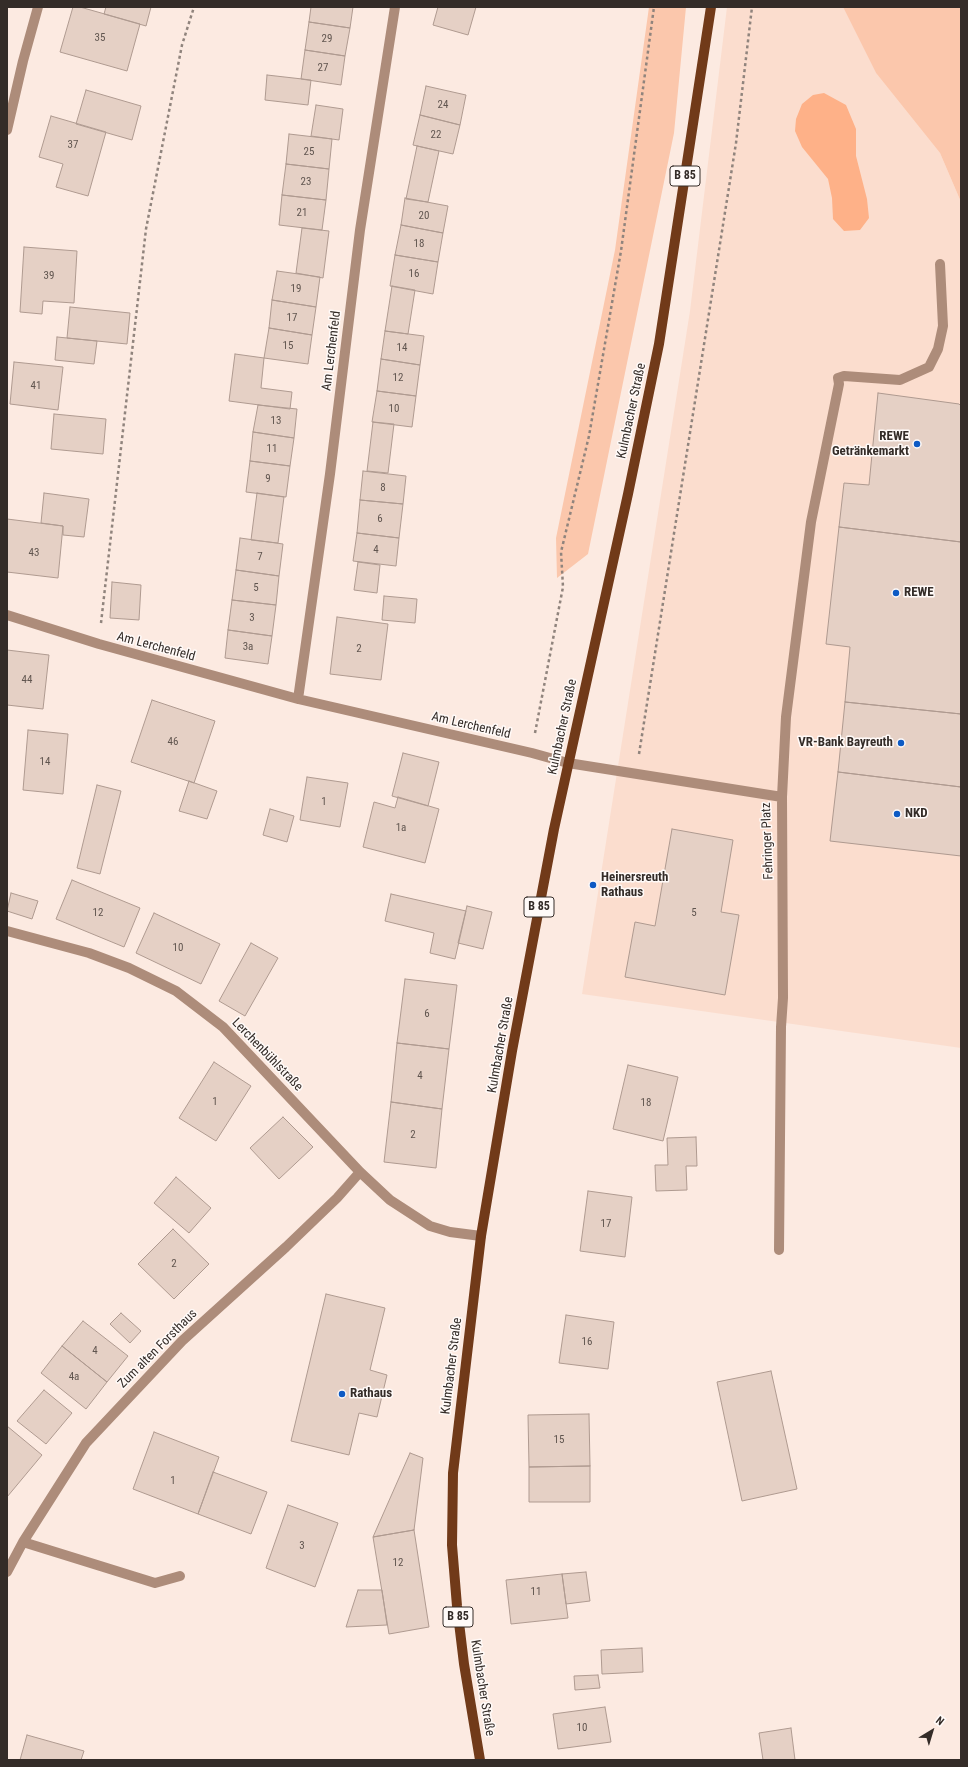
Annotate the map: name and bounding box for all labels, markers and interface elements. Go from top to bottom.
house number: 35 [95,31,105,45]
house number: 29 [322,32,332,46]
house number: 27 [318,61,328,75]
house number: 24 [438,98,448,112]
house number: 22 [431,128,441,142]
house number: 37 [68,138,78,152]
house number: 25 [304,145,314,159]
road number: B 85 [670,166,700,186]
house number: 23 [301,175,311,189]
house number: 21 [297,206,307,220]
house number: 20 [419,209,429,223]
house number: 18 [414,237,424,251]
house number: 16 [409,267,419,281]
house number: 39 [44,269,54,283]
house number: 19 [291,282,301,296]
street label: Am Lerchenfeld [319,310,345,392]
house number: 17 [287,311,297,325]
house number: 15 [283,339,293,353]
house number: 14 [397,341,407,355]
street label: Kulmbacher Straße [614,362,650,460]
house number: 12 [393,371,403,385]
house number: 41 [31,379,41,393]
house number: 10 [389,402,399,416]
house number: 13 [271,414,281,428]
place label: REWE Getränkemarkt [832,429,909,460]
marker: REWE Getränkemarkt [912,439,922,449]
house number: 11 [267,442,277,456]
house number: 9 [265,472,271,486]
house number: 8 [380,481,386,495]
house number: 6 [377,512,383,526]
house number: 4 [373,543,379,557]
house number: 43 [29,546,39,560]
house number: 7 [257,550,263,564]
house number: 5 [253,581,259,595]
place label: REWE [904,585,934,601]
marker: REWE [891,588,901,598]
house number: 3 [249,611,255,625]
street label: Am Lerchenfeld [115,629,197,665]
house number: 3a [243,640,253,654]
house number: 2 [356,642,362,656]
house number: 44 [22,673,32,687]
street label: Kulmbacher Straße [545,678,581,776]
street label: Am Lerchenfeld [430,709,512,743]
house number: 46 [168,735,178,749]
place label: VR-Bank Bayreuth [798,735,893,751]
marker: VR-Bank Bayreuth [896,738,906,748]
house number: 14 [40,755,50,769]
house number: 1 [321,795,327,809]
street label: Fehringer Platz [759,802,777,880]
place label: NKD [905,806,927,822]
marker: NKD [892,809,902,819]
house number: 1a [396,821,406,835]
place label: Heinersreuth Rathaus [601,870,668,901]
marker: Heinersreuth Rathaus [588,880,598,890]
road number: B 85 [524,897,554,917]
house number: 12 [93,906,103,920]
house number: 5 [691,906,697,920]
house number: 10 [173,941,183,955]
street label: Kulmbacher Straße [485,996,517,1094]
house number: 6 [424,1007,430,1021]
street label: Lerchenbühlstraße [228,1015,306,1095]
house number: 4 [417,1069,423,1083]
house number: 1 [212,1095,218,1109]
house number: 18 [641,1096,651,1110]
house number: 2 [410,1128,416,1142]
house number: 17 [601,1217,611,1231]
house number: 2 [171,1257,177,1271]
street label: Zum alten Forsthaus [115,1306,201,1392]
street label: Kulmbacher Straße [438,1317,466,1415]
house number: 16 [582,1335,592,1349]
house number: 4 [92,1344,98,1358]
house number: 4a [69,1370,79,1384]
place label: Rathaus [350,1386,392,1402]
marker: Rathaus [337,1389,347,1399]
house number: 15 [554,1433,564,1447]
house number: 1 [170,1474,176,1488]
house number: 3 [299,1539,305,1553]
house number: 12 [393,1556,403,1570]
house number: 11 [531,1585,541,1599]
road number: B 85 [443,1607,473,1627]
street label: Kulmbacher Straße [467,1639,497,1737]
north arrow [912,1711,952,1751]
text: N [933,1714,946,1728]
house number: 10 [577,1721,587,1735]

